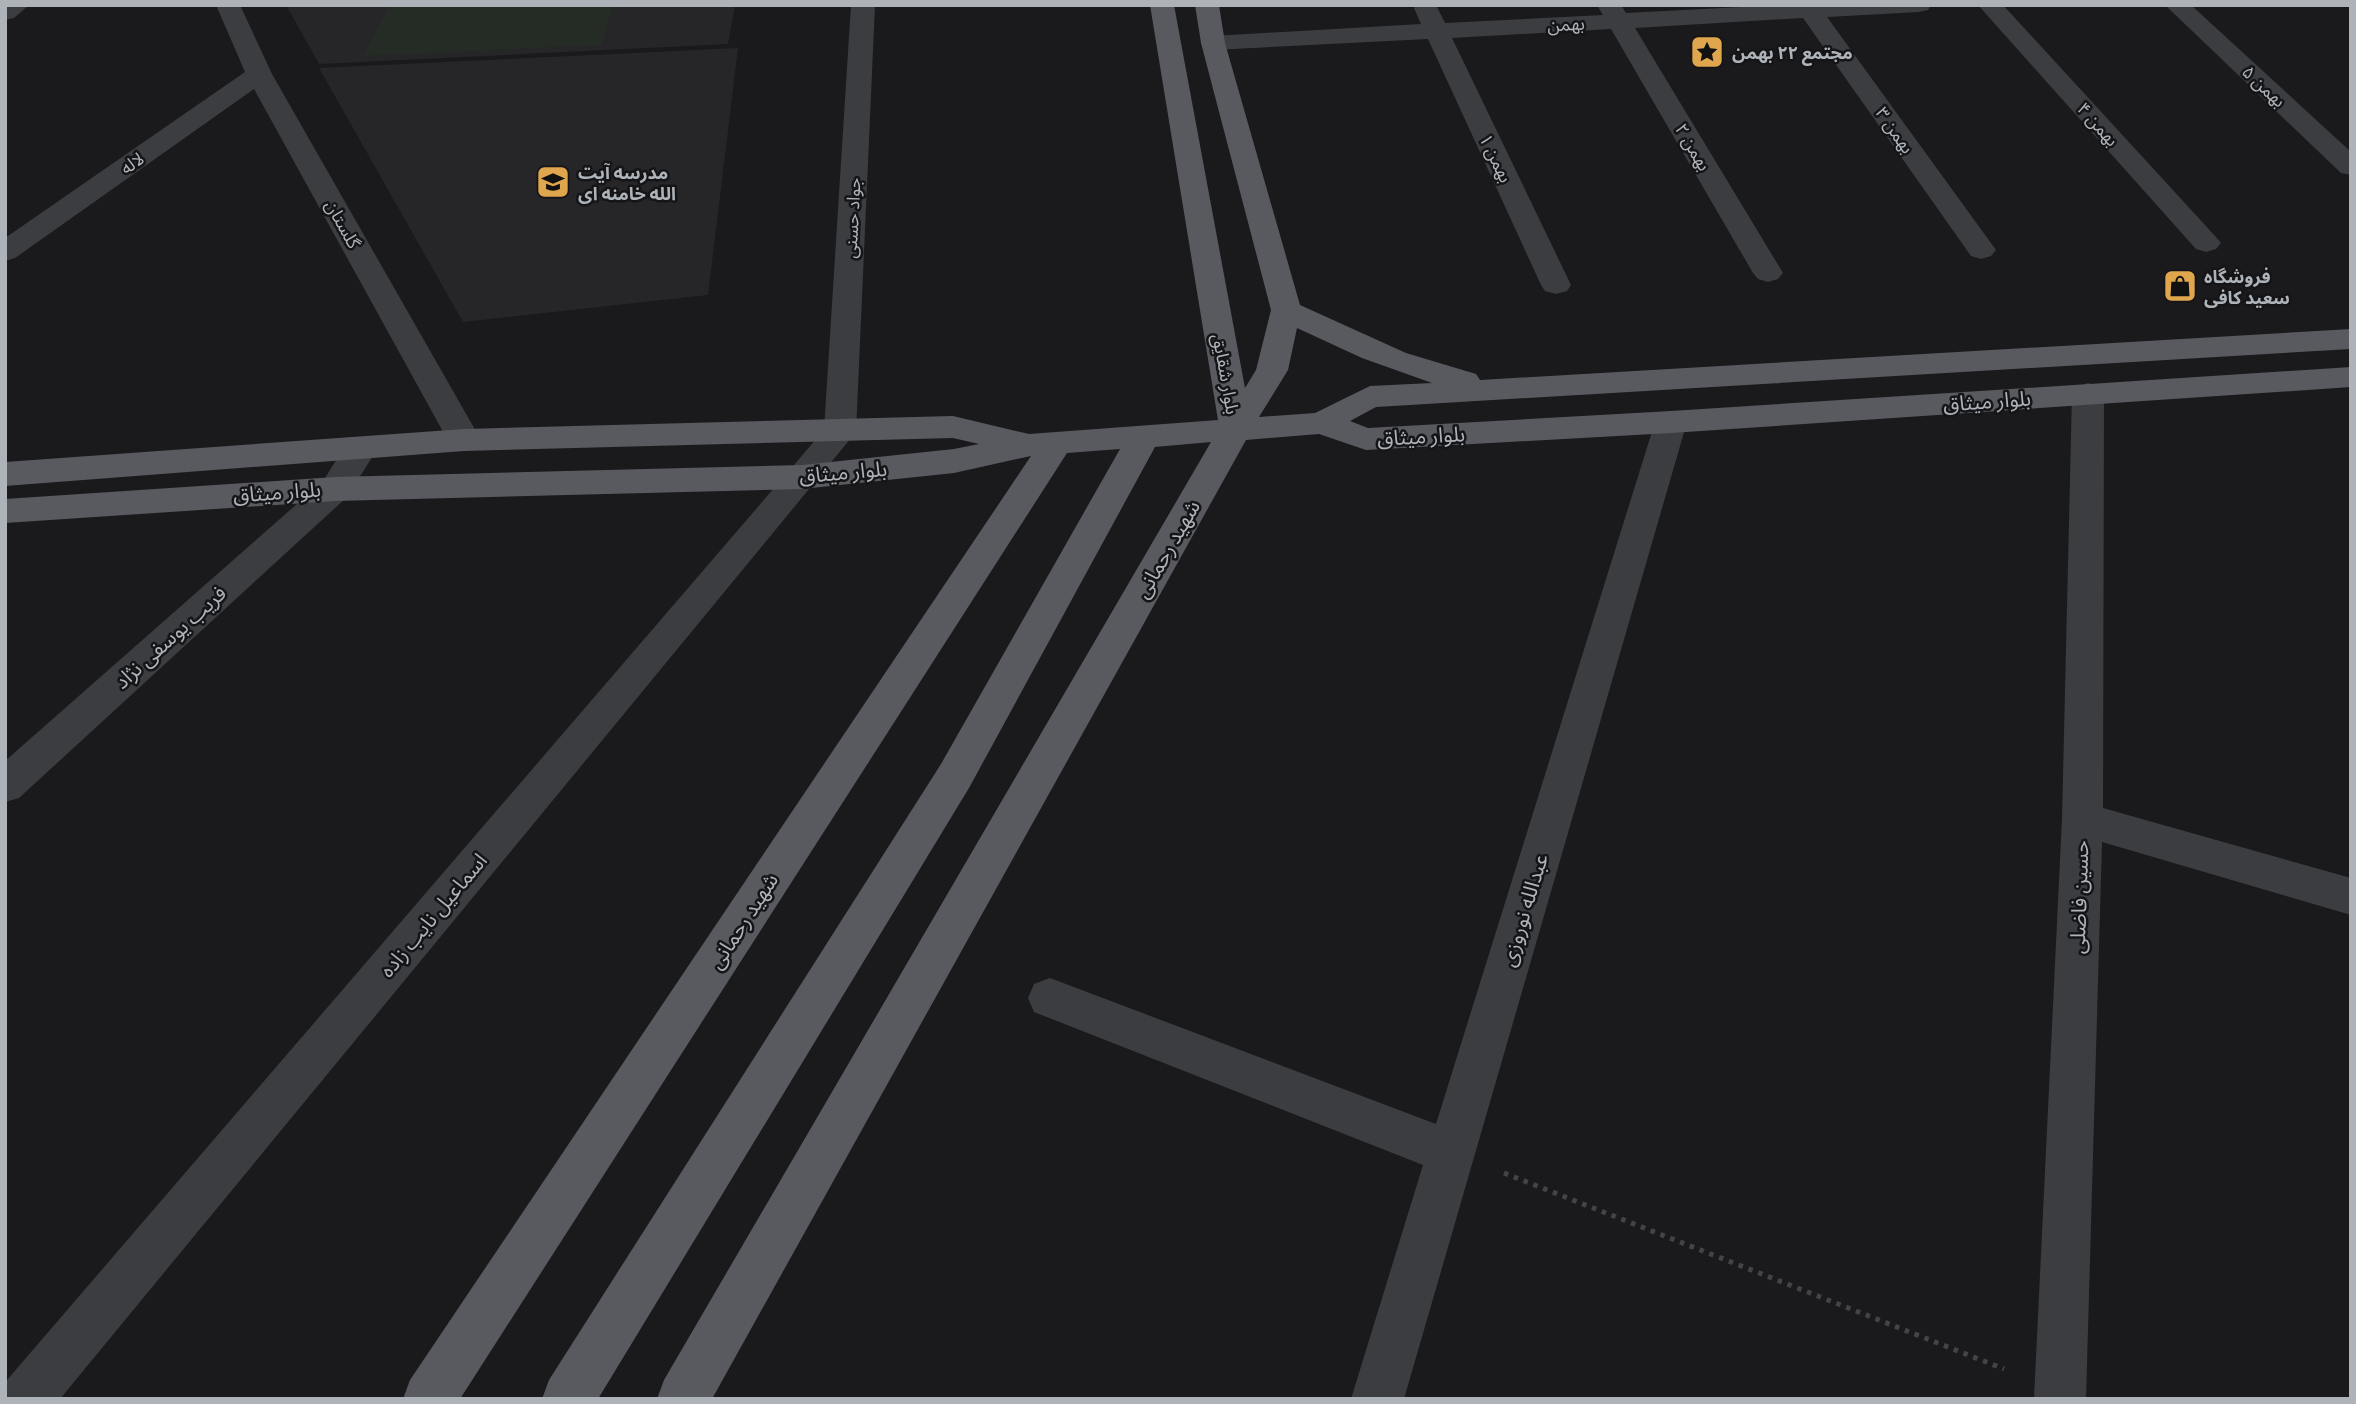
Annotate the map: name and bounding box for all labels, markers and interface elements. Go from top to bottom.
street label: بهمن [1547,12,1585,36]
place icon: مجتمع ۲۲ بهمن [1688,33,1726,71]
place label: مجتمع ۲۲ بهمن [1732,41,1853,66]
street label: بهمن ۵ [2237,60,2291,112]
street label: بهمن ۴ [2072,97,2124,151]
street label: بهمن ۳ [1871,102,1919,158]
street label: بهمن ۲ [1670,119,1716,175]
street label: بهمن ۱ [1474,130,1518,186]
street label: لاله [116,147,148,179]
place label: مدرسه آیت الله خامنه ای [578,161,676,205]
school or university icon: مدرسه آیت الله خامنه ای [534,163,572,201]
street label: جواد حسنی [838,177,866,259]
street label: گلستان [320,196,366,253]
place label: فروشگاه سعید کافی [2204,265,2290,309]
shop icon: فروشگاه سعید کافی [2161,267,2199,305]
street label: بلوار شقایق [1208,332,1244,416]
street label: بلوار میثاق [1942,384,2032,418]
street label: بلوار میثاق [1376,420,1466,452]
street label: بلوار میثاق [798,455,888,489]
street label: بلوار میثاق [232,475,322,509]
street label: شهید رحمانی [1128,495,1206,603]
street label: فریب یوسفی نژاد [108,579,232,695]
street label: حسین فاضلی [2064,840,2094,954]
street label: اسماعیل نایب زاده [373,847,493,983]
street label: عبدالله نوروزی [1494,850,1554,970]
street label: شهید رحمانی [702,868,784,974]

